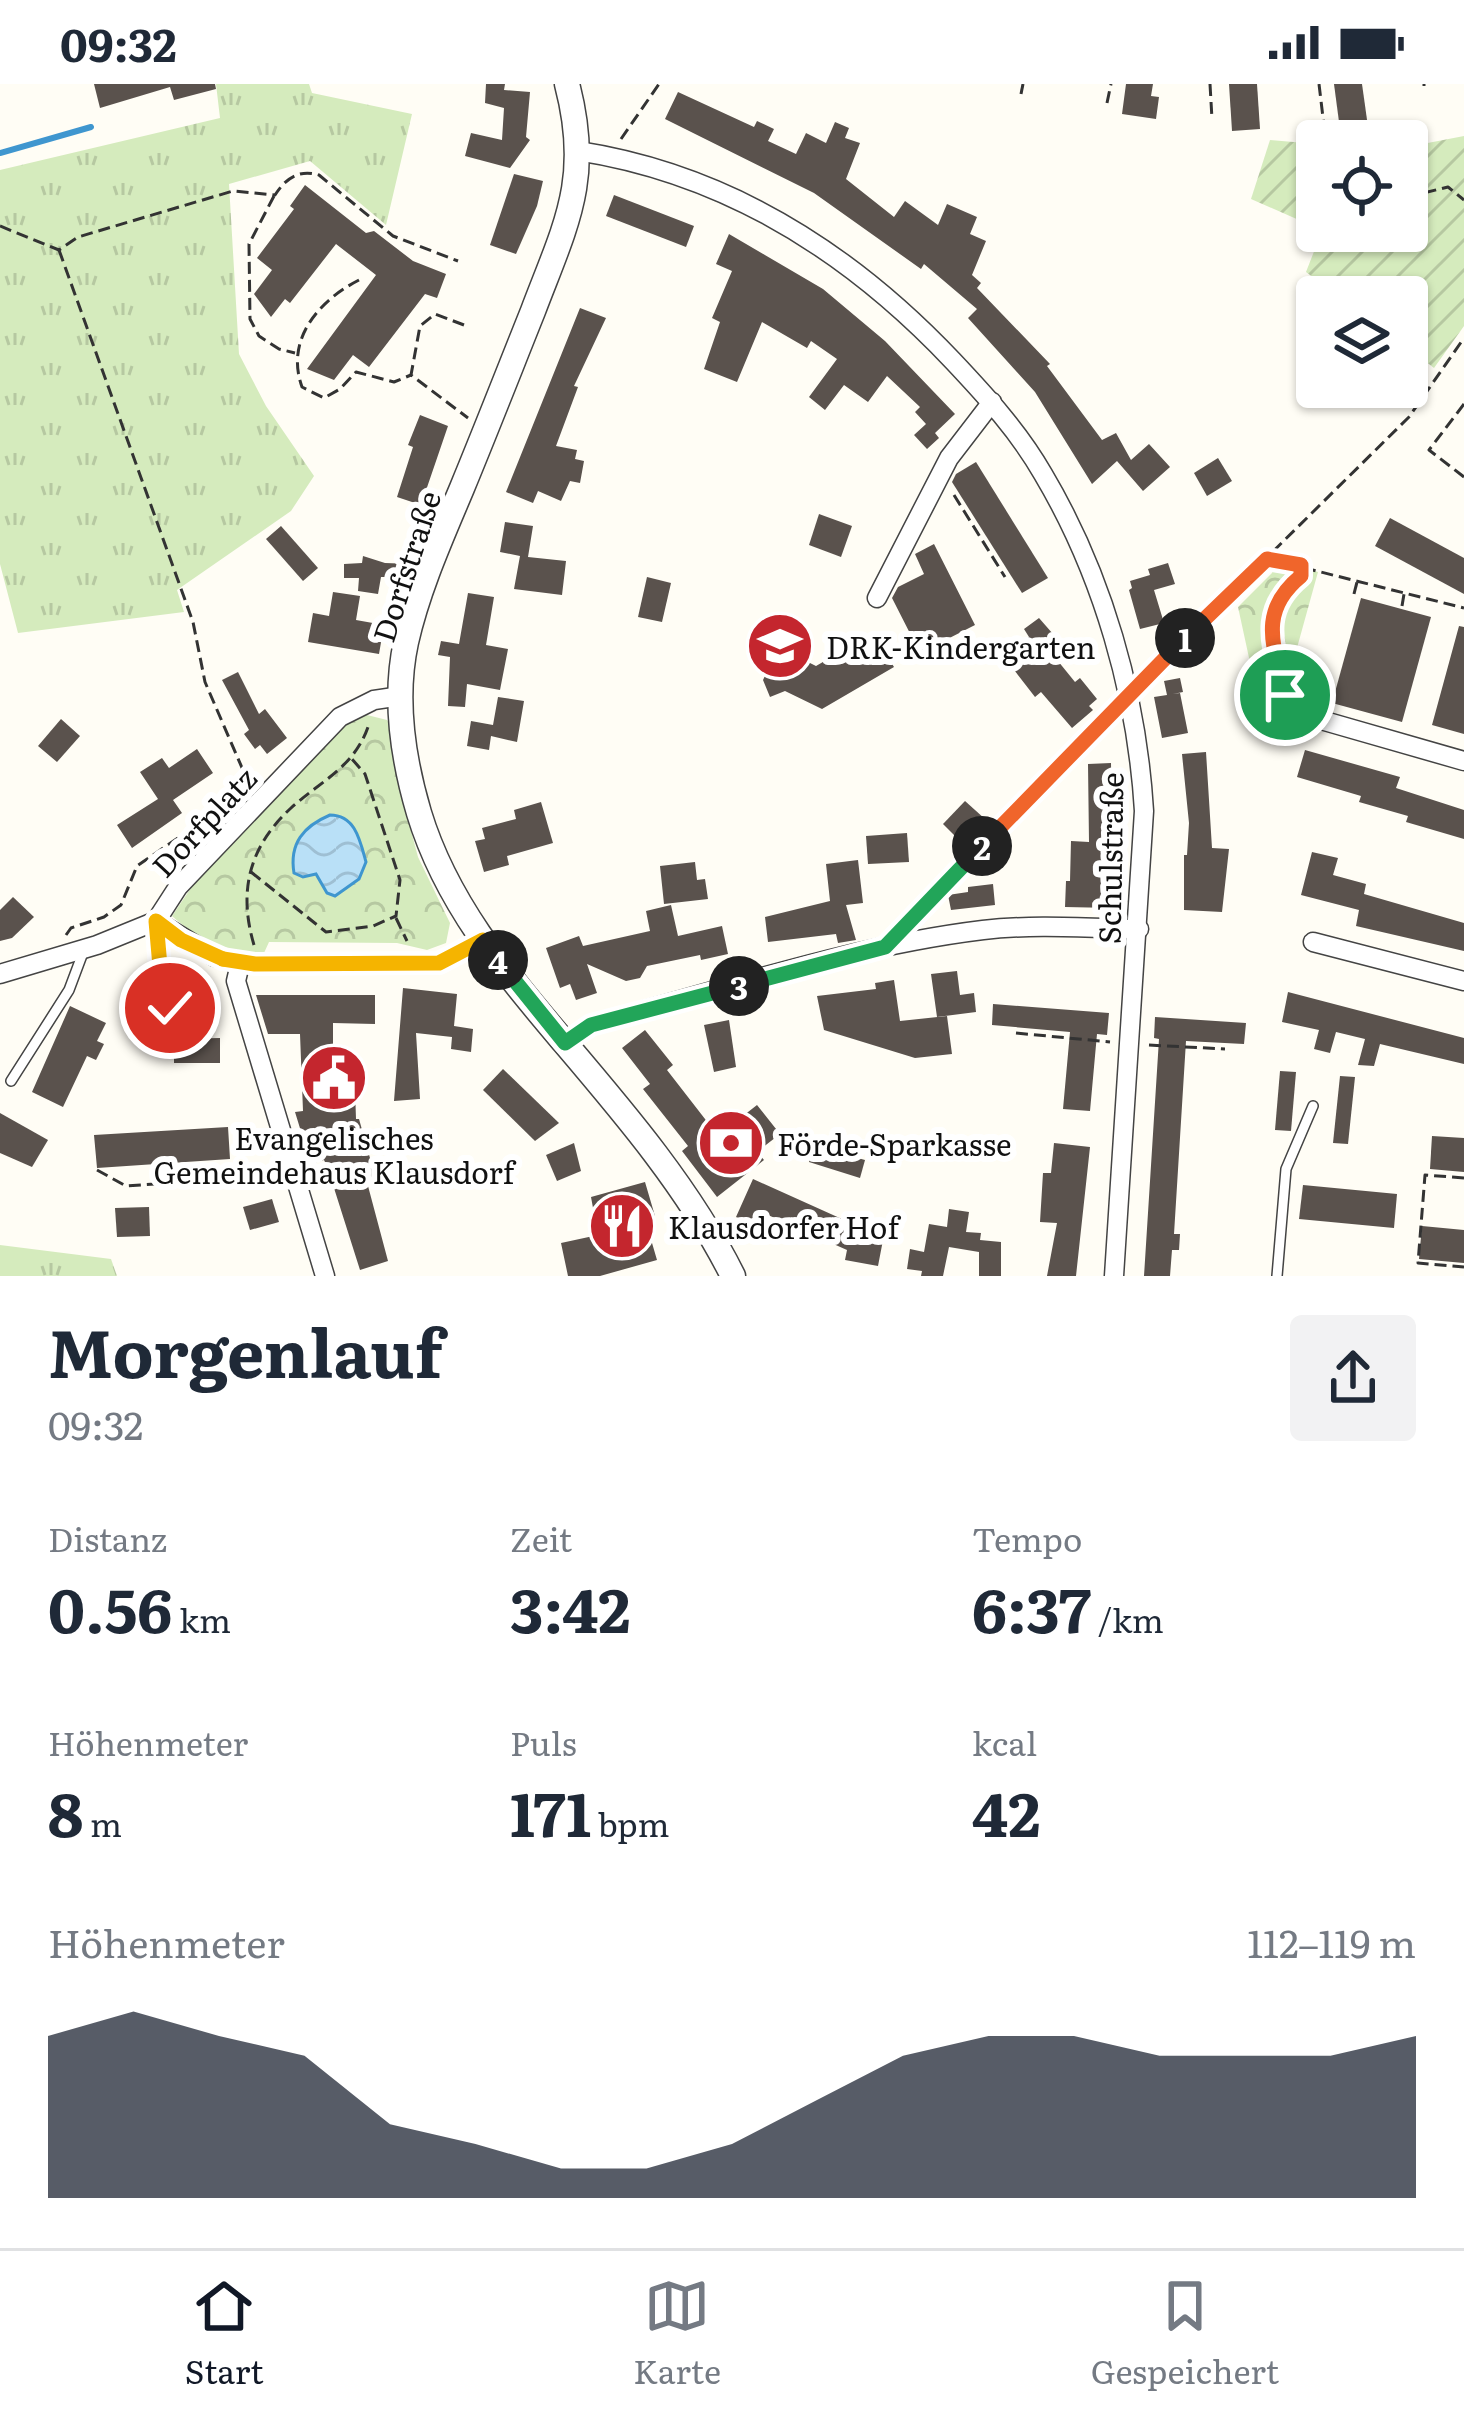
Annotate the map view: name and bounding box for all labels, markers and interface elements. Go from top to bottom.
text: 09:32 [60,9,177,76]
map controls [1296,120,1428,408]
button: locate [1296,120,1428,252]
button: layers [1296,276,1428,408]
street label: Dorfstraße [360,485,450,647]
pin: 1 [1155,608,1215,668]
school or university icon: DRK-Kindergarten [745,611,815,681]
text: 1 [1178,613,1192,662]
place label: DRK-Kindergarten [826,624,1096,668]
pin [1234,644,1336,746]
icon: arrive [1252,662,1318,728]
street label: Dorfplatz [141,756,265,886]
street label: Schulstraße [1086,772,1132,944]
pin: 2 [952,816,1012,876]
text: 2 [973,821,991,870]
pin: 4 [468,930,528,990]
text: 4 [488,935,508,984]
pin: 3 [709,956,769,1016]
pin [119,957,221,1059]
text: 3 [730,961,748,1010]
icon: check [137,975,203,1041]
public building icon: Evangelisches Gemeindehaus Klausdorf [299,1043,369,1113]
bank icon: Förde-Sparkasse [696,1108,766,1178]
place label: Evangelisches Gemeindehaus Klausdorf [154,1115,517,1193]
place label: Förde-Sparkasse [777,1121,1012,1165]
restaurant icon: Klausdorfer Hof [587,1191,657,1261]
place label: Klausdorfer Hof [668,1204,901,1248]
text: Morgenlauf [48,1300,443,1398]
button: share [1290,1315,1416,1441]
text: 09:32 [48,1394,143,1452]
text: Distanz [48,1513,167,1562]
text: Zeit [510,1513,572,1562]
text: Tempo [972,1513,1082,1562]
text: 0.56 [48,1562,172,1651]
text: 3:42 [510,1562,631,1651]
text: 6:37 [972,1562,1091,1651]
text: km [172,1594,231,1643]
text: /km [1091,1594,1164,1643]
text: Höhenmeter [48,1717,248,1766]
text: Puls [510,1717,577,1766]
text: kcal [972,1717,1037,1766]
text: 8 [48,1766,83,1855]
text: 171 [510,1766,591,1855]
text: 42 [972,1766,1040,1855]
text: m [83,1798,122,1847]
text: bpm [591,1798,669,1847]
text: Höhenmeter [48,1912,285,1970]
text: 112–119 m [1247,1912,1416,1970]
tab: Start [185,2273,264,2394]
tab: Karte [633,2273,721,2394]
tab: Gespeichert [1091,2273,1279,2394]

